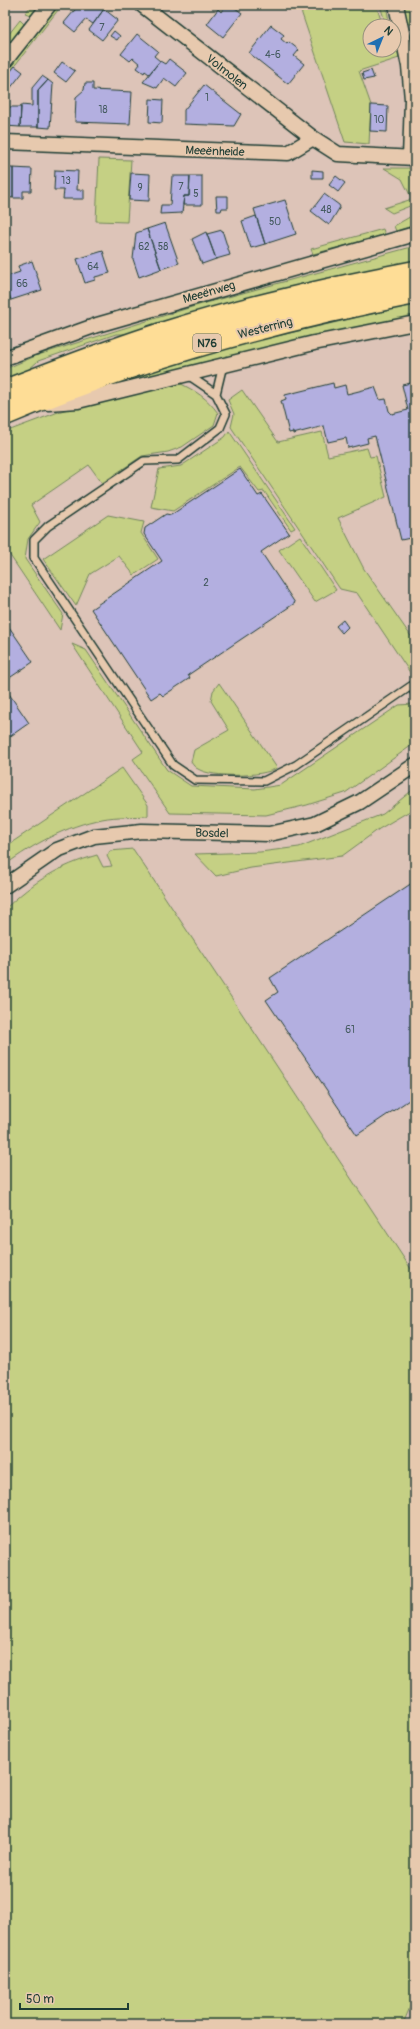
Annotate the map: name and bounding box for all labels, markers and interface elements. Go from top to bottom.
north arrow [362,18,402,58]
house number: 7 [99,22,105,34]
text: N [381,24,396,39]
house number: 4-6 [265,49,281,61]
street label: Volmolen [203,51,251,93]
house number: 1 [205,92,209,104]
house number: 18 [99,104,107,116]
house number: 10 [374,114,385,126]
street label: Meeënheide [185,143,245,160]
house number: 13 [61,175,71,187]
house number: 7 [178,181,184,193]
house number: 9 [137,182,143,194]
house number: 5 [193,188,199,200]
house number: 48 [321,204,331,216]
house number: 50 [269,216,281,228]
house number: 62 [138,241,150,253]
house number: 58 [158,241,168,253]
house number: 64 [87,261,99,273]
house number: 66 [16,278,28,290]
street label: Meeënweg [181,278,237,307]
street label: Westerring [236,314,294,343]
road number: N76 [193,334,221,352]
house number: 2 [203,577,209,589]
street label: Bosdel [195,826,229,841]
house number: 61 [345,1024,355,1036]
scale bar [20,1985,128,2011]
text: 50 m [26,1992,54,2007]

